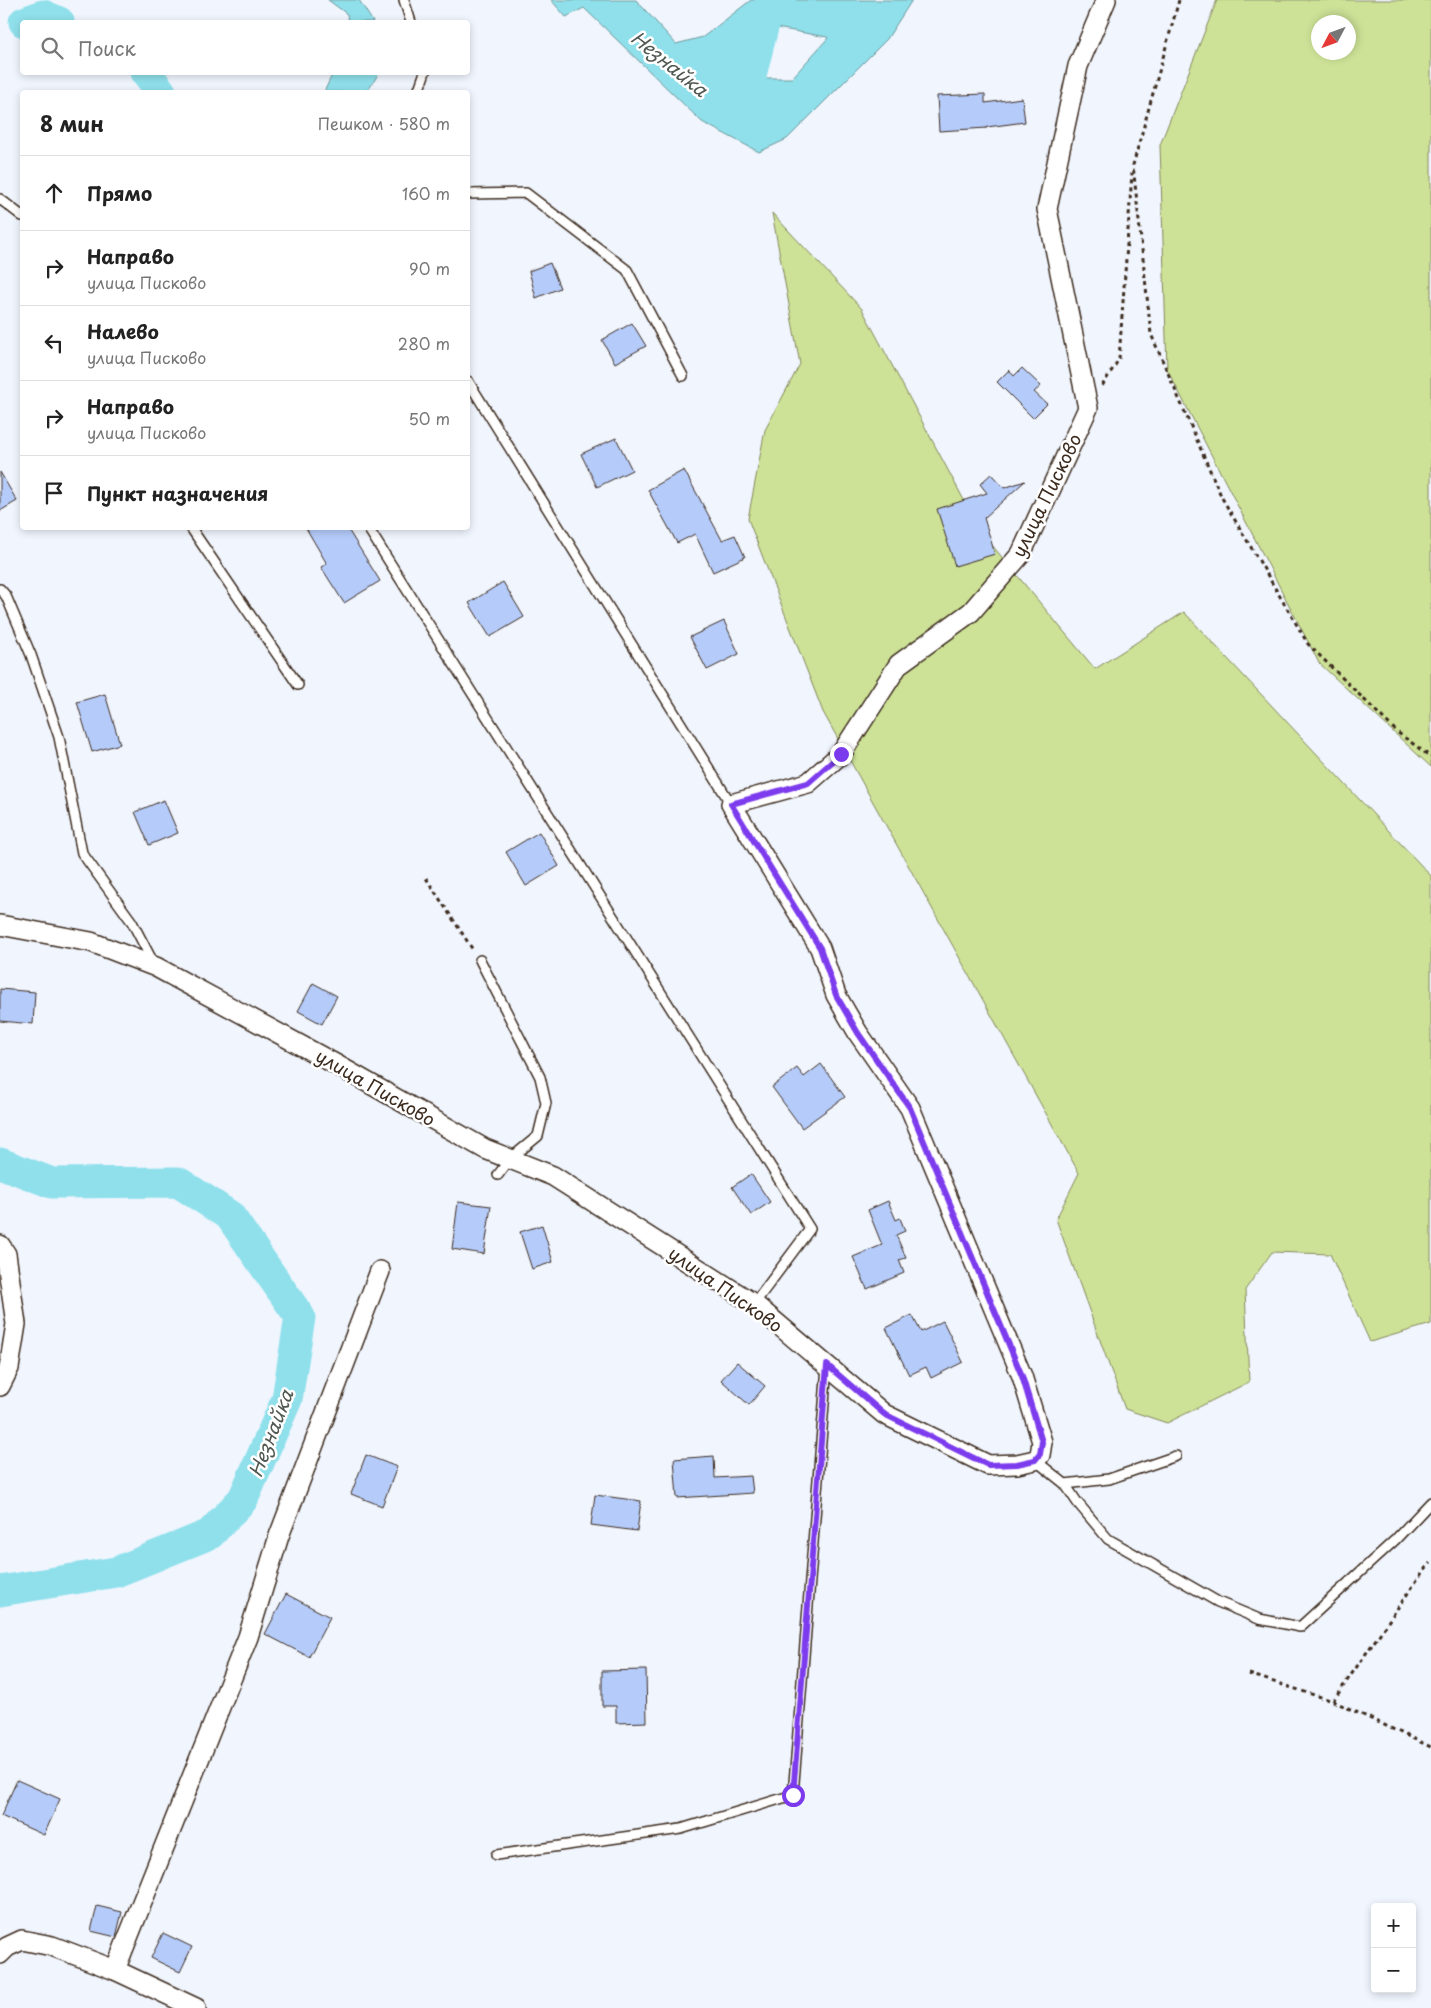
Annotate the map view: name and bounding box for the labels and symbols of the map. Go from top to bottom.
north arrow [1311,15,1356,60]
water label: Незнайка [626,23,715,103]
street label: улица Писково [1004,429,1088,561]
route end [830,743,853,766]
street label: улица Писково [311,1042,441,1132]
street label: улица Писково [663,1239,789,1339]
water label: Незнайка [241,1384,300,1481]
route start [782,1784,805,1807]

